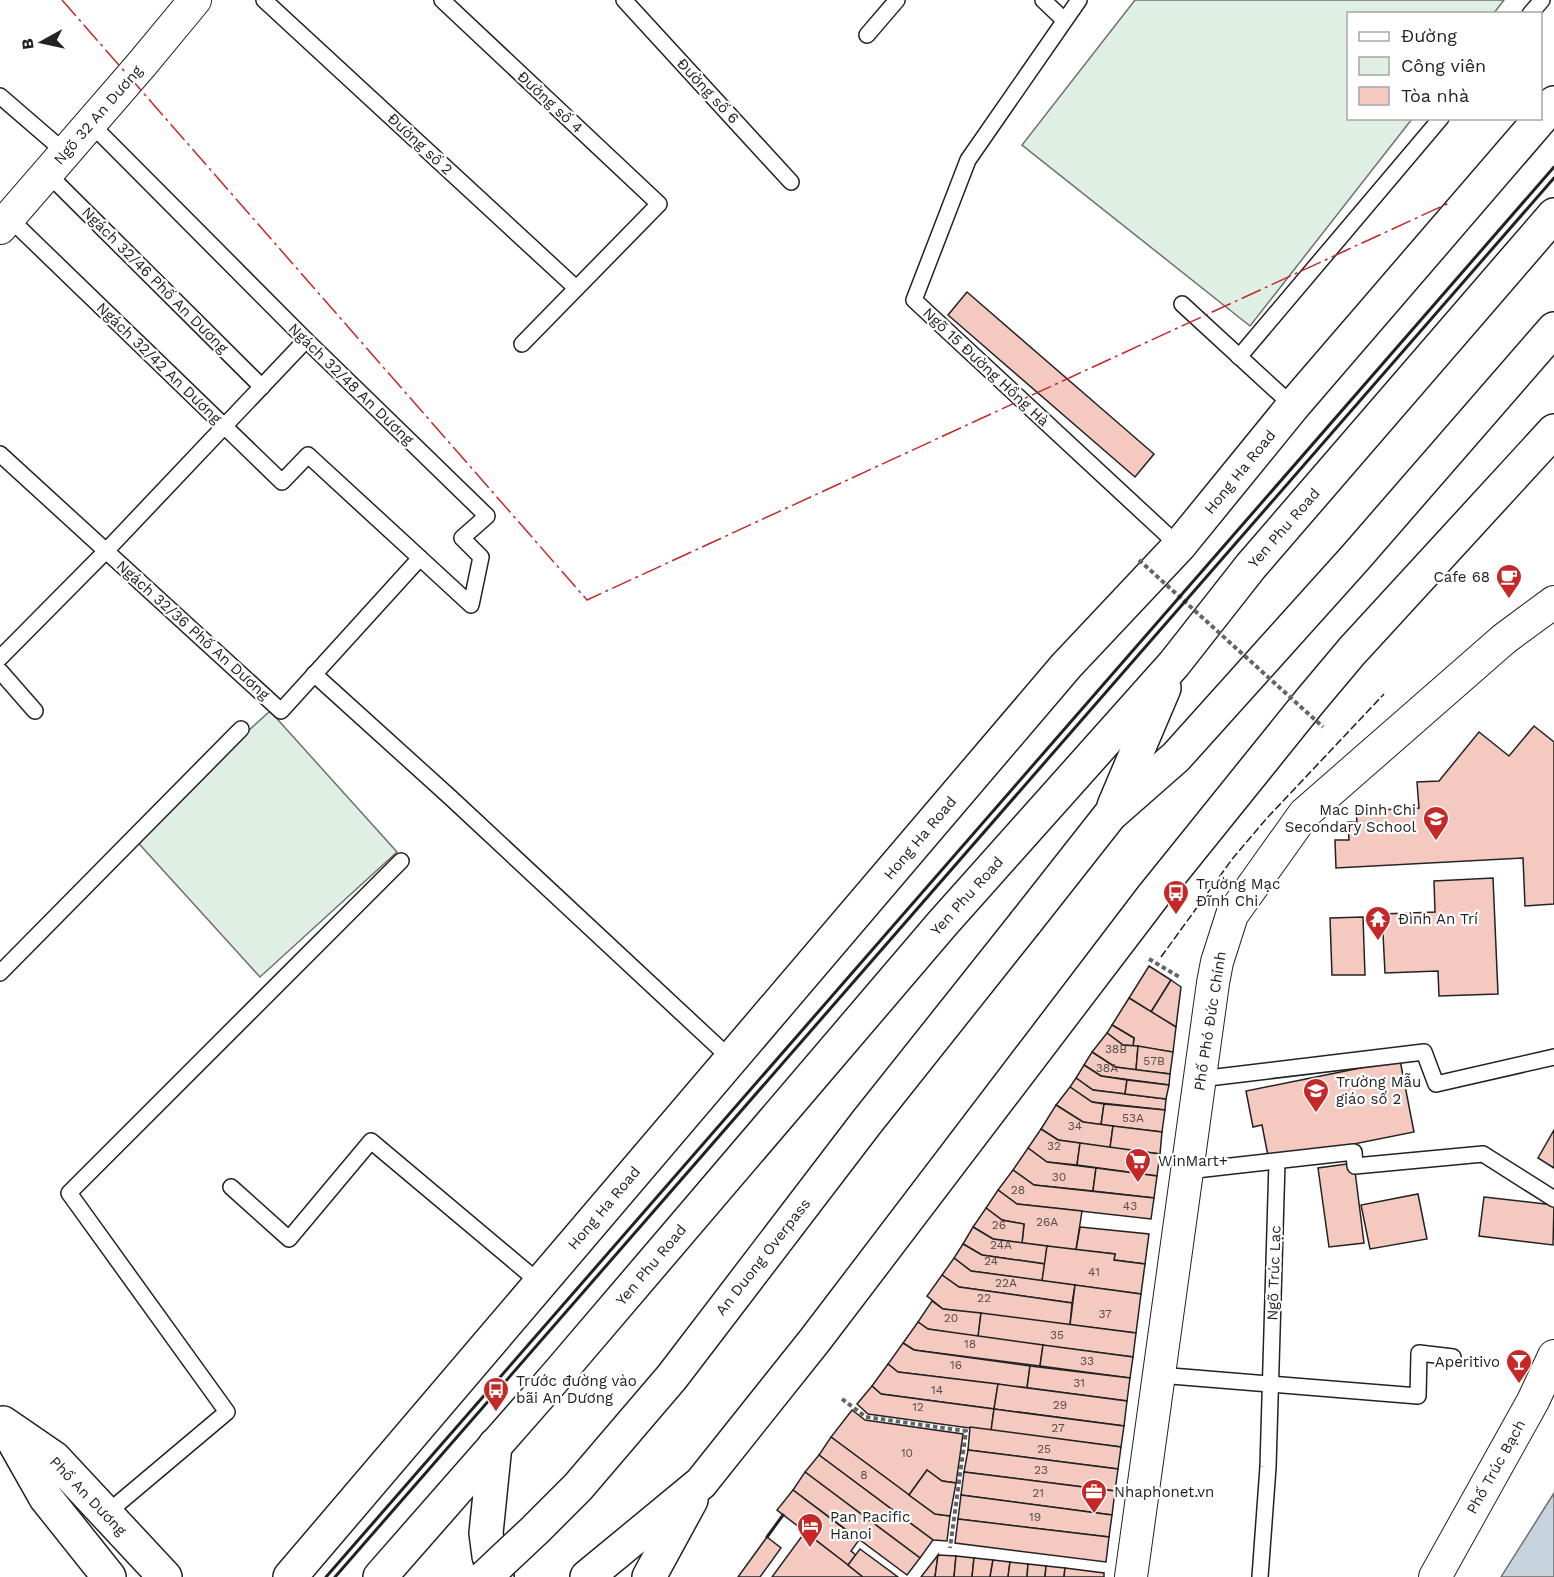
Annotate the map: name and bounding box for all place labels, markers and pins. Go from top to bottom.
cafe icon: Cafe 68 [1494,562,1524,600]
place label: Cafe 68 [1433,568,1490,586]
place label: Mac Dinh Chi Secondary School [1285,801,1416,836]
school or university icon: Mac Dinh Chi Secondary School [1421,804,1451,842]
place label: Trường Mạc Đĩnh Chi [1196,875,1280,910]
bus stop icon: Trường Mạc Đĩnh Chi [1161,878,1191,916]
temple icon: Đình An Trí [1363,904,1393,942]
place label: Đình An Trí [1398,910,1478,928]
place label: Trường Mẫu giáo số 2 [1336,1072,1421,1108]
school or university icon: Trường Mẫu giáo số 2 [1301,1076,1331,1114]
supermarket icon: WinMart+ [1123,1146,1153,1184]
place label: WinMart+ [1158,1152,1228,1170]
bar icon: Aperitivo [1504,1347,1534,1385]
place label: Aperitivo [1435,1353,1500,1371]
place label: Trước đường vào bãi An Dương [516,1372,637,1407]
bus stop icon: Trước đường vào bãi An Dương [481,1375,511,1413]
office icon: Nhaphonet.vn [1079,1477,1109,1515]
place label: Nhaphonet.vn [1114,1483,1214,1501]
place label: Pan Pacific Hanoi [830,1508,910,1543]
hotel icon: Pan Pacific Hanoi [795,1511,825,1549]

